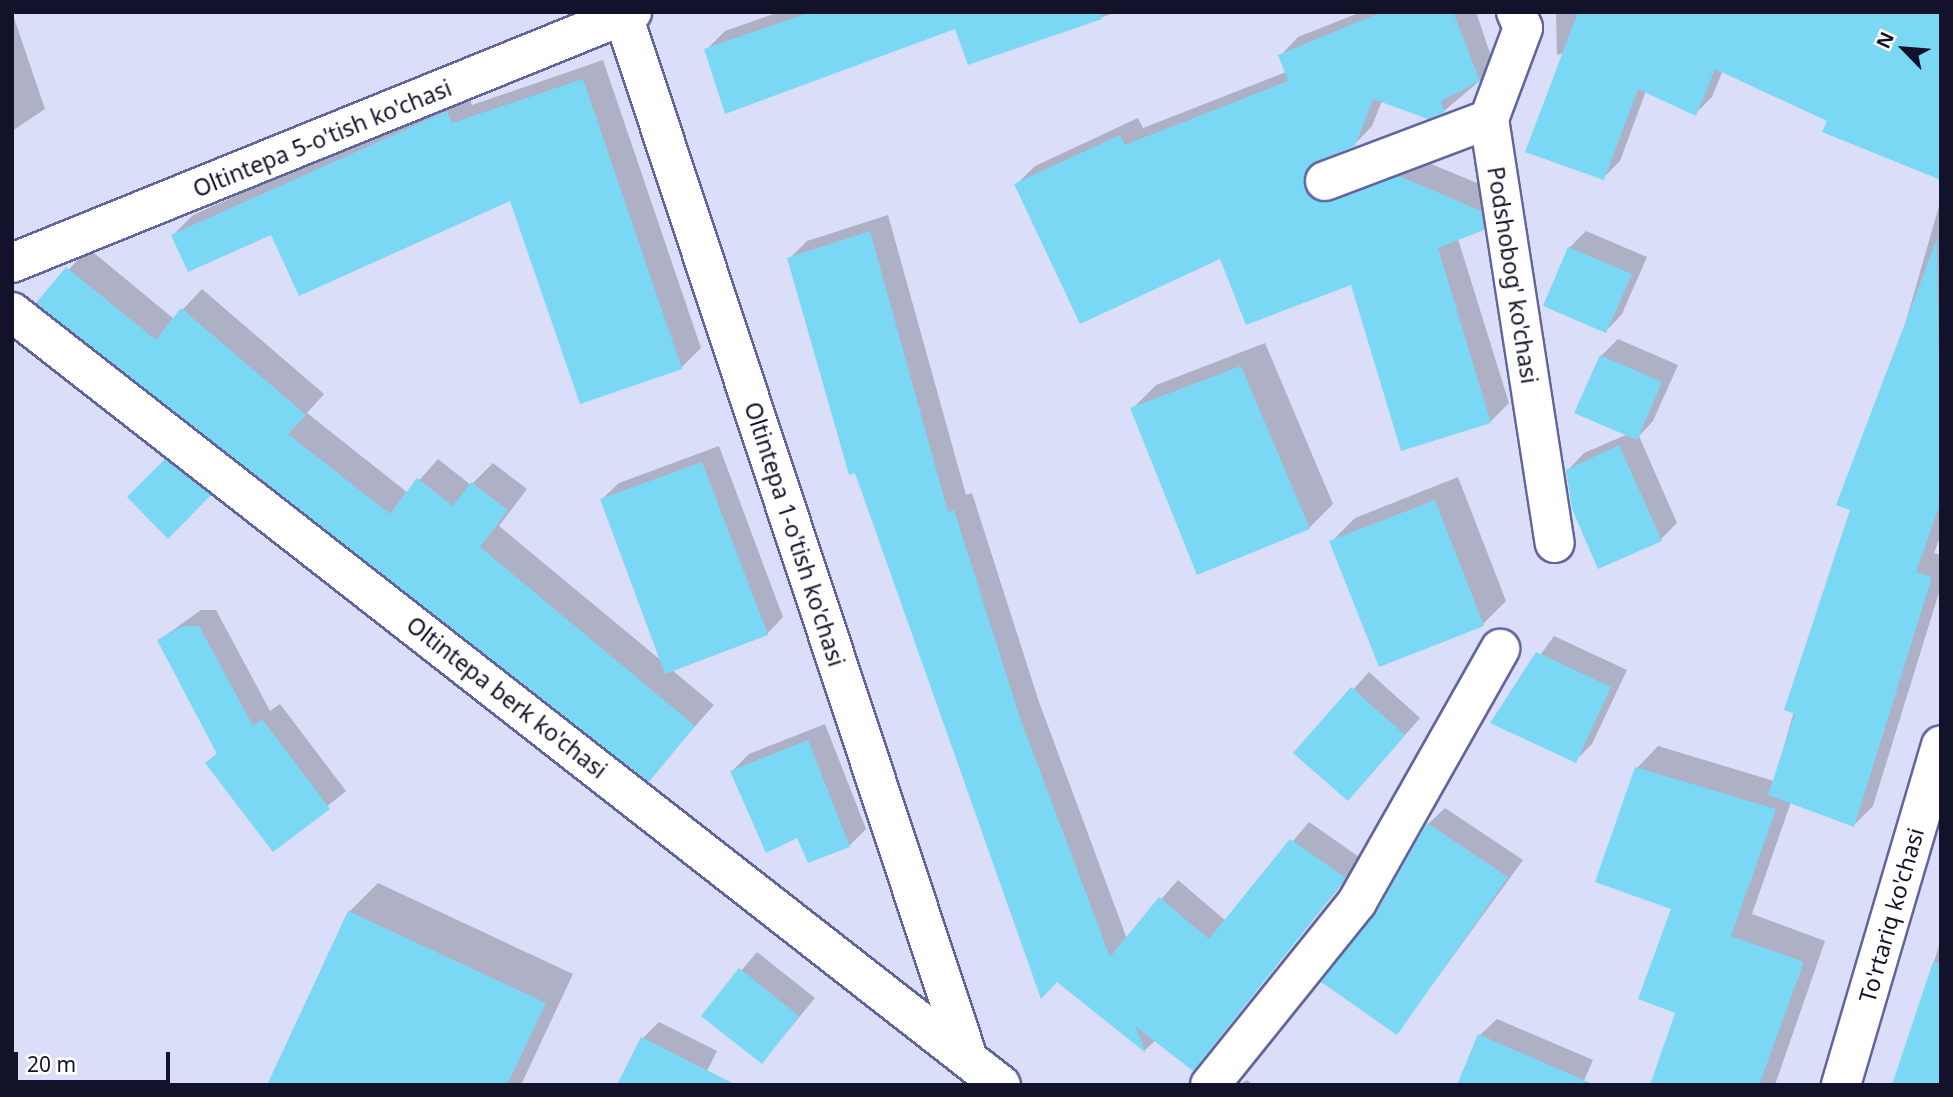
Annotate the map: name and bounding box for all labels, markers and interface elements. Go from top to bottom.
north arrow [1869,14,1939,84]
text: N [1870,28,1900,53]
street label: Oltintepa 5-o'tish ko'chasi [189,73,455,203]
street label: Podshobog' ko'chasi [1482,165,1544,385]
street label: Oltintepa 1-o'tish ko'chasi [739,398,851,670]
street label: Oltintepa berk ko'chasi [401,610,613,784]
street label: To'rtariq ko'chasi [1853,824,1929,1006]
scale bar [18,1038,173,1082]
text: 20 m [27,1050,76,1078]

